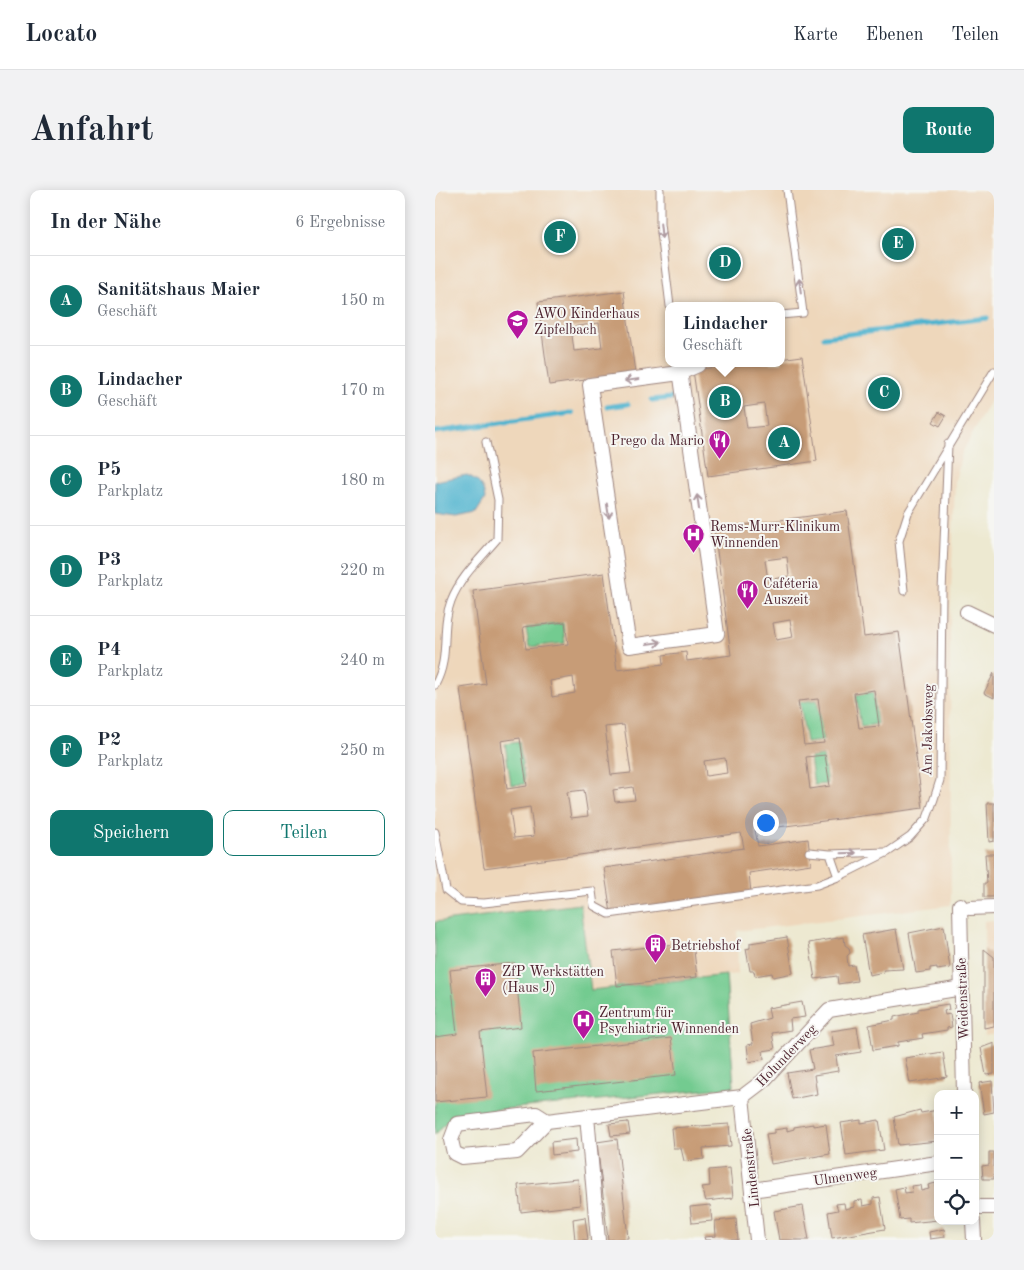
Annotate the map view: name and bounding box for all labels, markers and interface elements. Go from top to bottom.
text: Locato [25,23,97,47]
text: Karte [793,26,838,44]
text: Ebenen [866,26,923,44]
text: Teilen [951,26,999,44]
button: Route [903,107,994,153]
text: Anfahrt [30,113,153,148]
text: In der Nähe [50,212,161,233]
text: 6 Ergebnisse [295,215,385,231]
pin: F [544,218,576,256]
one-way arrow [656,223,666,239]
pin: E [882,225,914,263]
pin: D [709,244,741,282]
one-way arrow [795,278,805,294]
text: Sanitätshaus Maier [97,281,260,300]
text: A [60,293,72,309]
text: 150 m [340,293,385,309]
popup [665,302,785,367]
text: Geschäft [97,304,157,320]
place label: AWO Kinderhaus Zipfelbach [534,307,640,337]
school or university icon: AWO Kinderhaus Zipfelbach [506,309,530,340]
text: Lindacher [682,315,768,334]
text: Geschäft [682,338,743,354]
text: Lindacher [97,371,183,390]
pin: C [868,374,900,412]
one-way arrow [624,375,640,385]
text: B [60,383,72,399]
text: 170 m [340,383,385,399]
pin: B [709,383,741,421]
text: Geschäft [97,394,157,410]
pin: A [768,424,800,462]
restaurant icon: Prego da Mario [708,428,732,459]
place label: Prego da Mario [611,434,704,448]
text: P5 [97,461,121,480]
text: C [61,473,71,489]
text: 180 m [340,473,385,489]
text: Parkplatz [97,484,163,500]
one-way arrow [693,494,703,510]
one-way arrow [604,503,614,519]
place label: Rems-Murr-Klinikum Winnenden [710,520,840,550]
hospital icon: Rems-Murr-Klinikum Winnenden [682,522,706,553]
text: P3 [97,551,121,570]
text: D [60,563,72,579]
text: 220 m [340,563,385,579]
text: Parkplatz [97,574,163,590]
place label: Caféteria Auszeit [763,577,818,607]
restaurant icon: Caféteria Auszeit [735,579,759,610]
one-way arrow [645,638,661,648]
text: P4 [97,641,121,660]
text: E [60,653,72,669]
text: 240 m [340,653,385,669]
text: Parkplatz [97,664,163,680]
street label: Am Jakobsweg [920,684,936,776]
text: P2 [97,731,121,750]
text: F [61,743,71,759]
text: 250 m [340,743,385,759]
text: Parkplatz [97,754,163,770]
button: Speichern [50,810,213,856]
button: Teilen [223,810,385,856]
your location [753,810,779,836]
one-way arrow [840,848,856,858]
building icon: Betriebshof [643,933,667,964]
place label: Betriebshof [671,939,742,953]
street label: Weidenstraße [955,957,971,1040]
place label: ZfP Werkstätten (Haus J) [502,965,604,995]
building icon: ZfP Werkstätten (Haus J) [474,967,498,998]
place label: Zentrum für Psychiatrie Winnenden [599,1006,740,1036]
hospital icon: Zentrum für Psychiatrie Winnenden [571,1008,595,1039]
street label: Holunderweg [754,1022,820,1090]
map controls [934,1090,979,1225]
button: + [934,1090,979,1135]
street label: Lindenstraße [740,1128,762,1208]
button: − [934,1135,979,1180]
street label: Ulmenweg [812,1166,878,1188]
button: locate [934,1180,979,1225]

